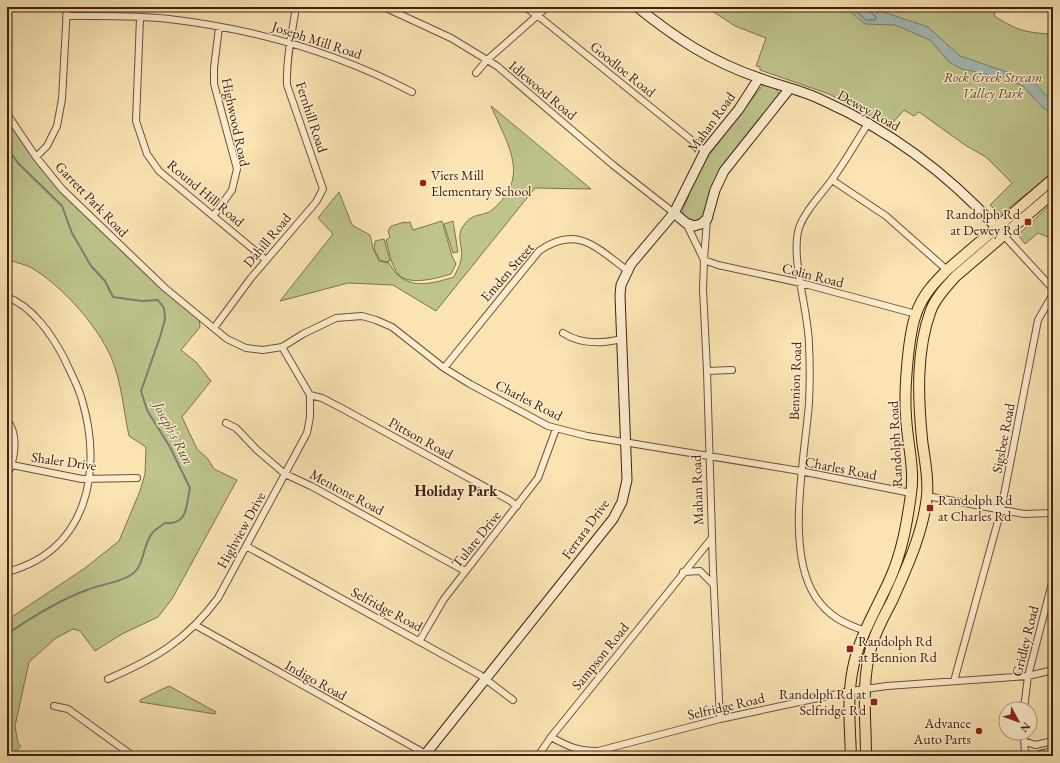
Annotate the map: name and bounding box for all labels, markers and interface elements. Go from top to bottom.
street label: Joseph Mill Road [269,17,365,63]
street label: Goodloe Road [587,37,660,101]
street label: Idlewood Road [505,56,581,124]
park label: Rock Creek Stream Valley Park [943,68,1043,102]
street label: Highwood Road [218,76,254,169]
street label: Fernhill Road [292,79,332,156]
street label: Dewey Road [834,85,904,135]
street label: Mahan Road [683,88,739,156]
street label: Round Hill Road [164,156,249,231]
street label: Garrett Park Road [51,157,133,241]
place label: Viers Mill Elementary School [431,166,532,200]
marker: Viers Mill Elementary School [418,178,428,188]
place label: Randolph Rd at Dewey Rd [946,205,1021,239]
street label: Dahill Road [239,208,296,271]
marker: Randolph Rd at Dewey Rd [1023,217,1033,227]
street label: Emden Street [476,238,538,305]
street label: Colin Road [780,259,847,292]
street label: Bennion Road [785,341,805,420]
street label: Charles Road [492,375,566,425]
water label: Joseph's Run [148,396,199,468]
street label: Randolph Road [884,399,906,488]
street label: Sigsbee Road [987,401,1019,474]
street label: Pittson Road [386,413,457,463]
street label: Shaler Drive [30,448,98,475]
street label: Charles Road [804,452,879,484]
street label: Mahan Road [687,454,707,525]
street label: Mentone Road [307,465,388,519]
district label: Holiday Park [415,481,498,500]
street label: Highview Drive [213,488,270,572]
place label: Randolph Rd at Charles Rd [938,491,1013,525]
street label: Ferrara Drive [557,495,613,563]
marker: Randolph Rd at Charles Rd [925,503,935,513]
street label: Tulare Drive [447,506,505,571]
street label: Selfridge Road [348,583,427,636]
street label: Gridley Road [1008,603,1043,678]
street label: Sampson Road [567,618,633,693]
place label: Randolph Rd at Bennion Rd [858,632,938,666]
marker: Randolph Rd at Bennion Rd [845,644,855,654]
street label: Indigo Road [282,656,351,705]
place label: Randolph Rd at Selfridge Rd [779,685,867,719]
street label: Selfridge Road [686,688,767,724]
marker: Randolph Rd at Selfridge Rd [869,697,879,707]
north arrow [998,701,1038,741]
place label: Advance Auto Parts [913,714,972,748]
text: N [1017,720,1034,736]
marker: Advance Auto Parts [974,726,984,736]

